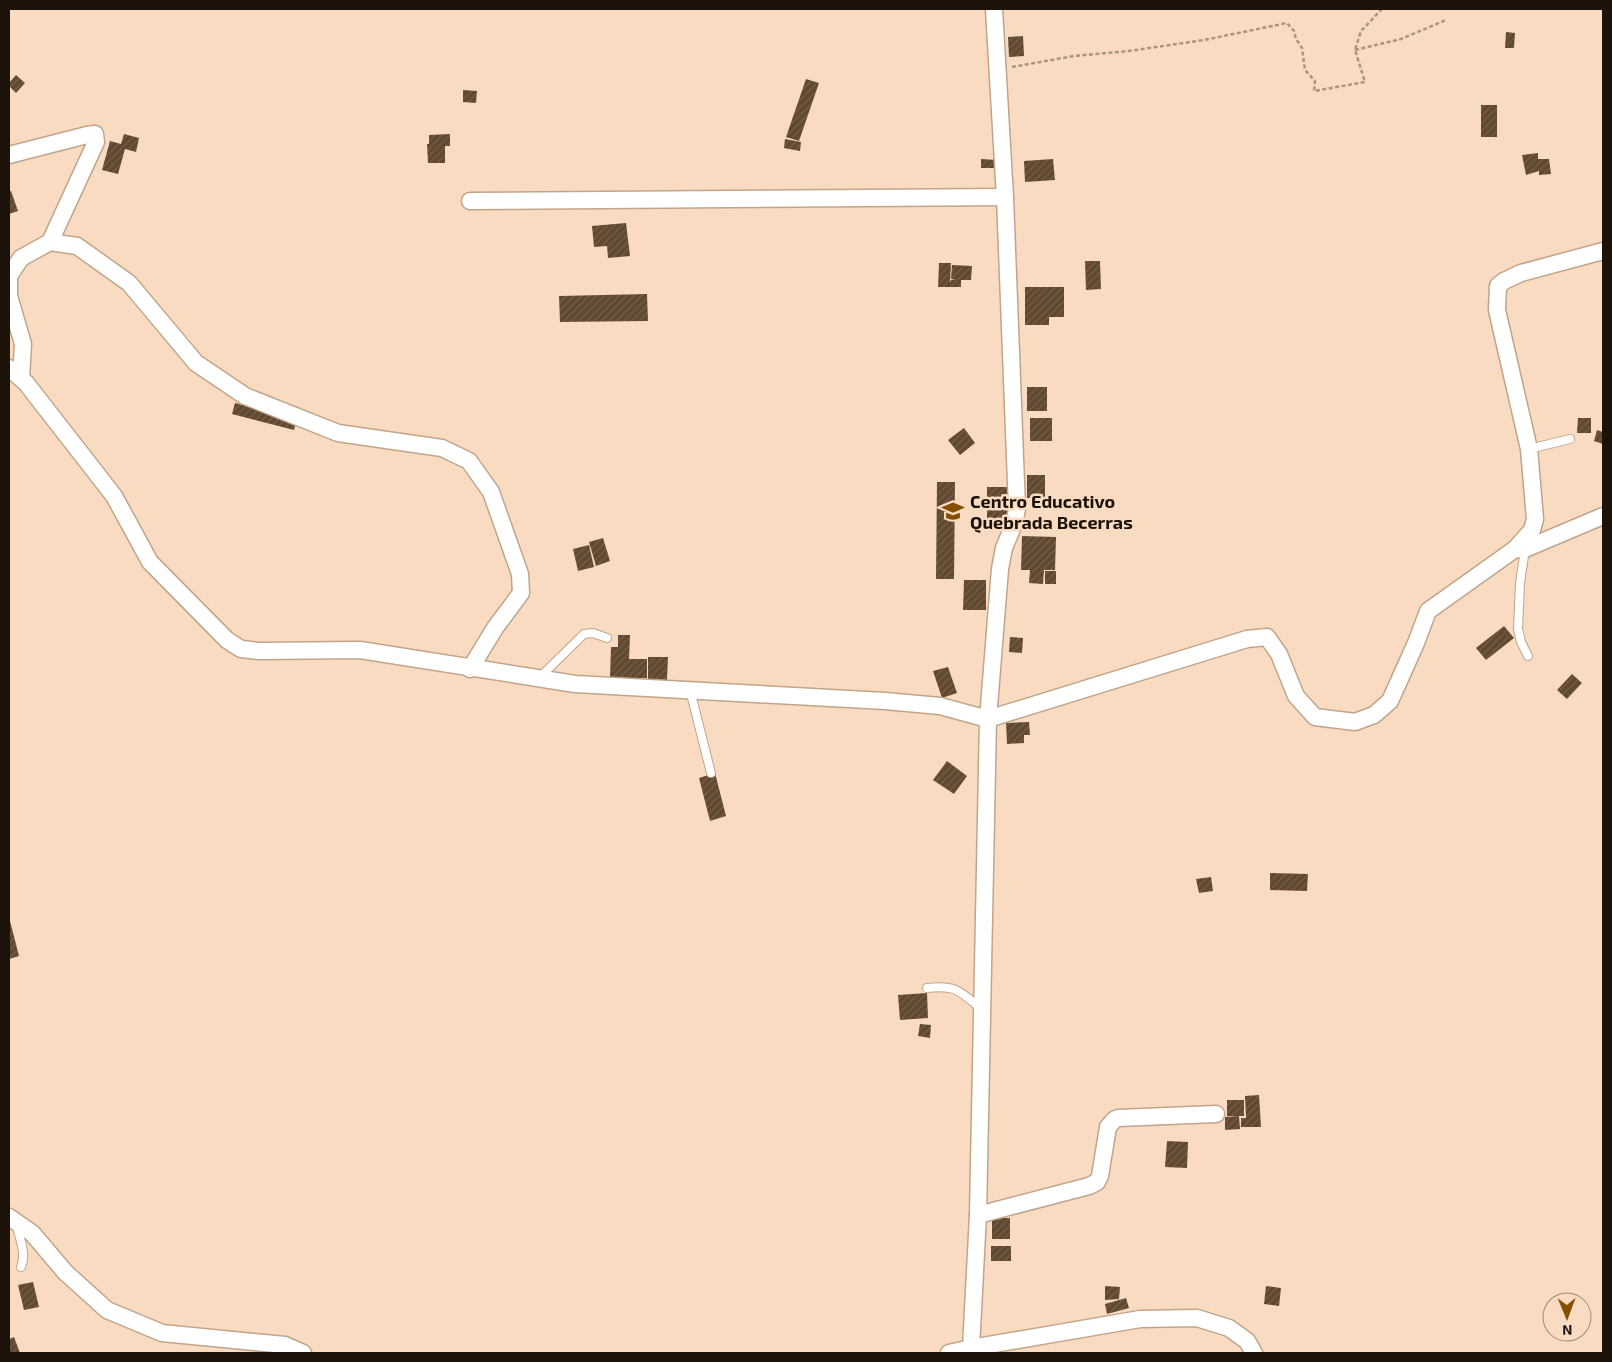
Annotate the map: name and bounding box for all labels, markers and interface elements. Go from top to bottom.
place label: Centro Educativo Quebrada Becerras [970,490,1133,533]
school or university icon: Centro Educativo Quebrada Becerras [940,498,966,524]
north arrow [1542,1292,1592,1342]
text: N [1562,1322,1572,1339]

